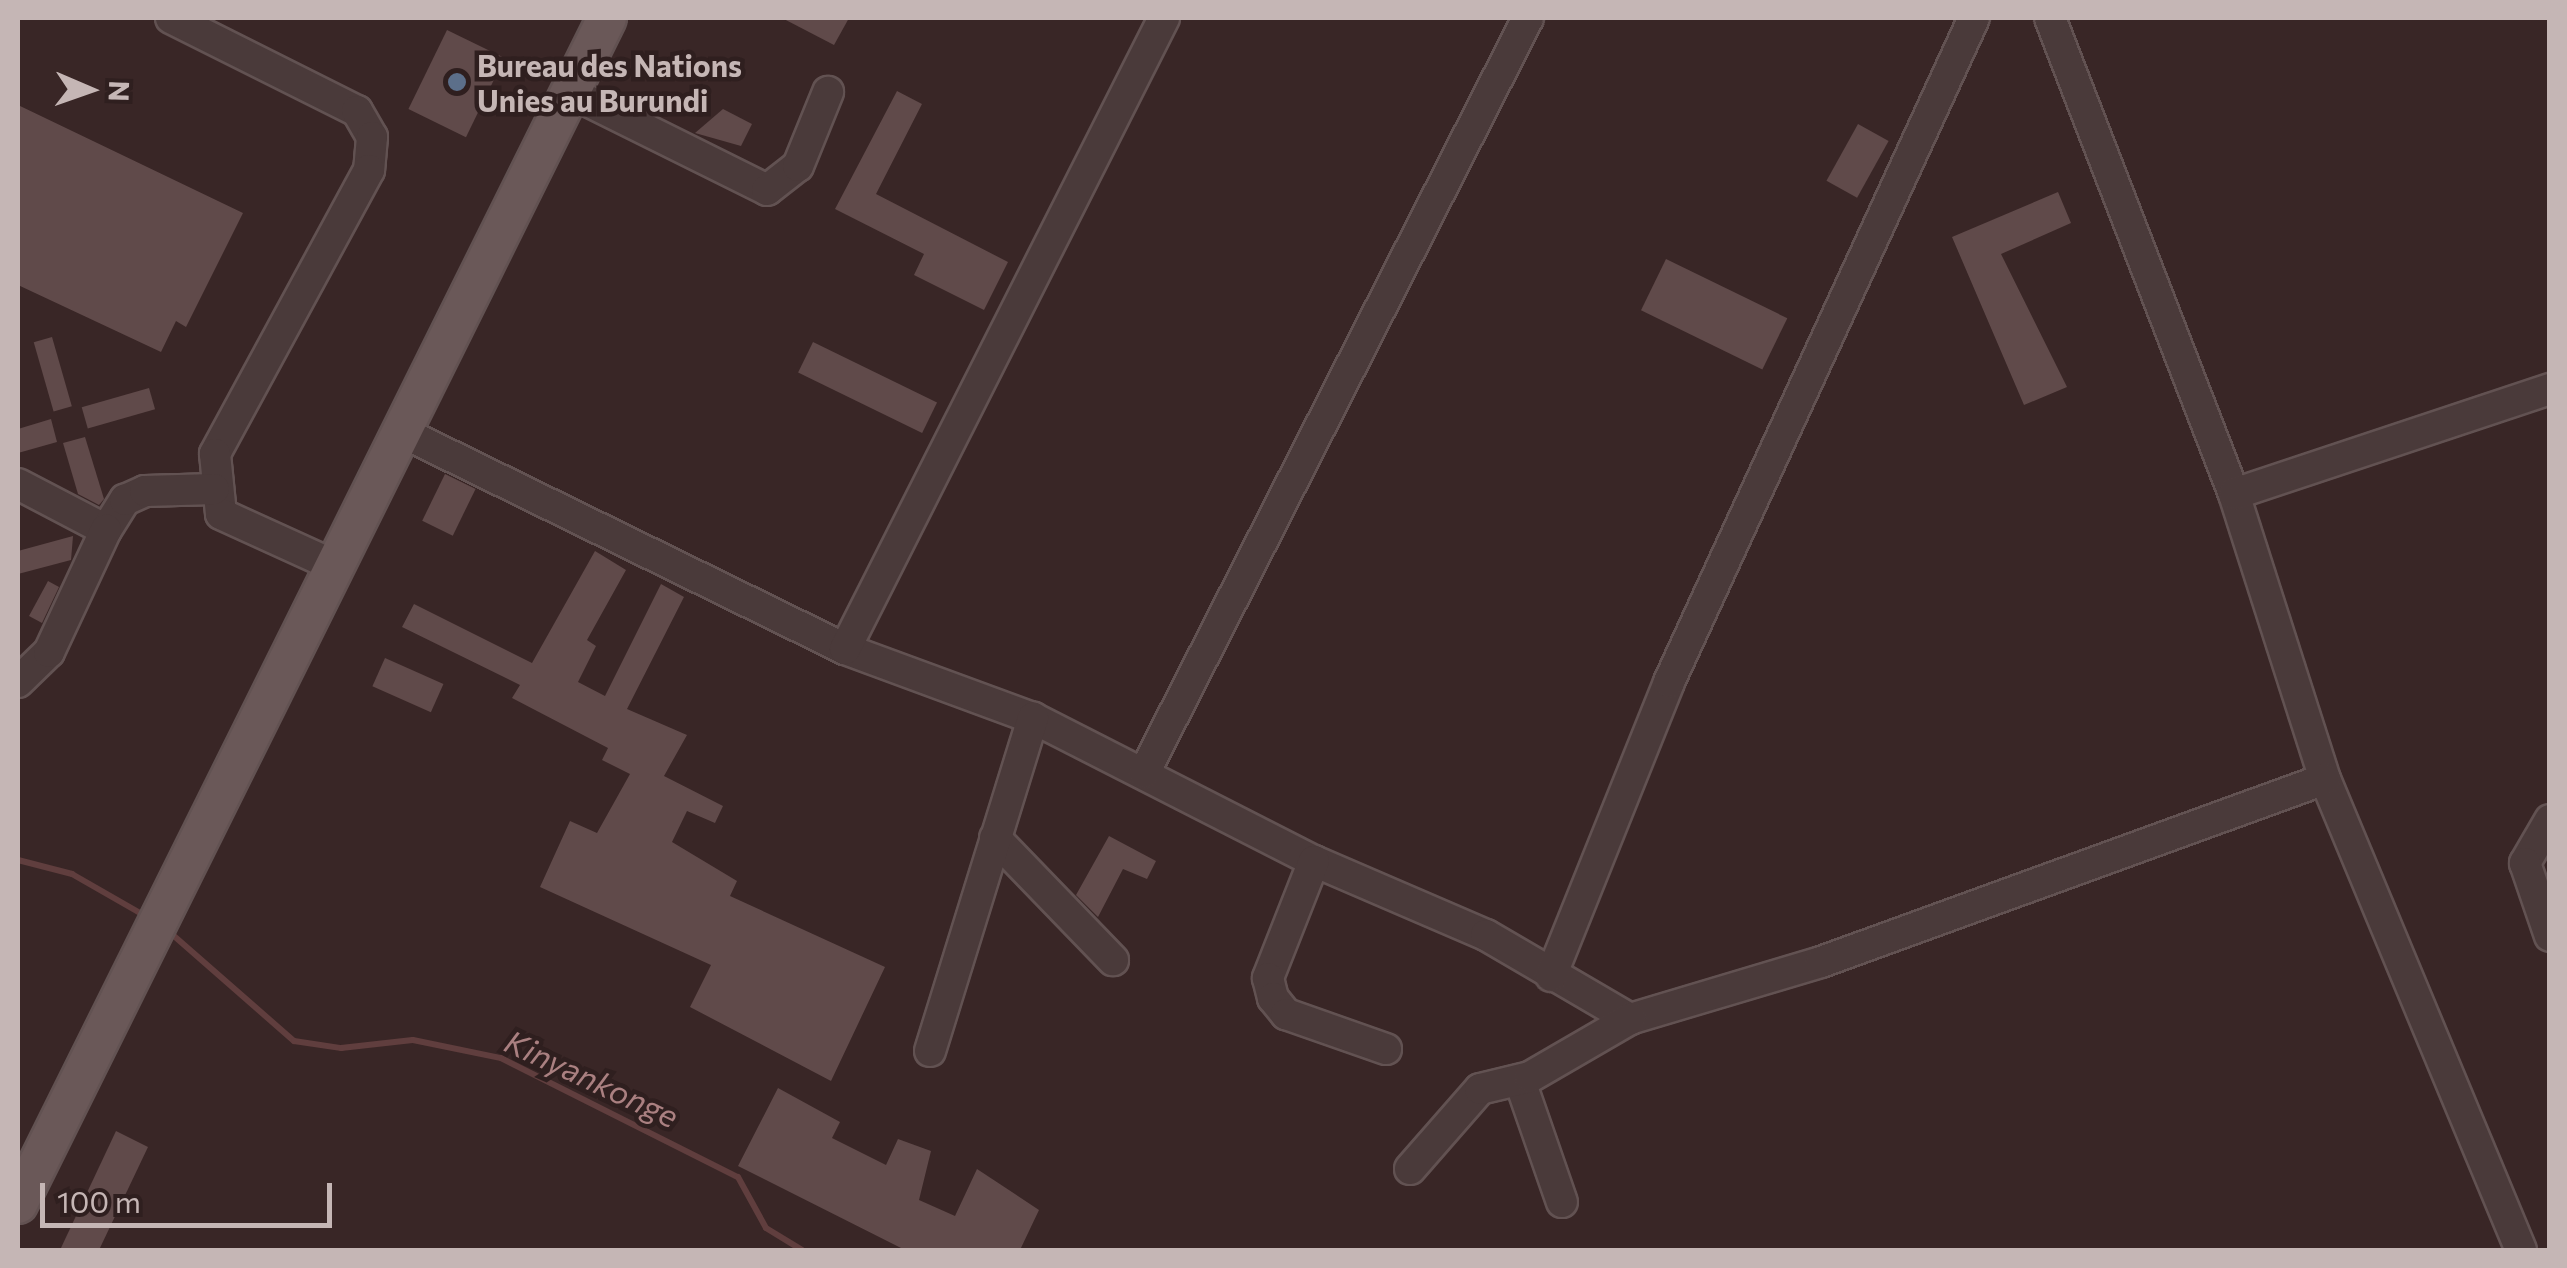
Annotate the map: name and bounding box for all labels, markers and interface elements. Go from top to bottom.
north arrow [40,40,140,140]
place label: Bureau des Nations Unies au Burundi [477,47,742,118]
marker: Bureau des Nations Unies au Burundi [446,71,468,93]
text: N [103,80,137,102]
water label: Kinyankonge [499,1021,685,1135]
scale bar [45,1163,338,1225]
text: 100 m [57,1182,141,1219]

